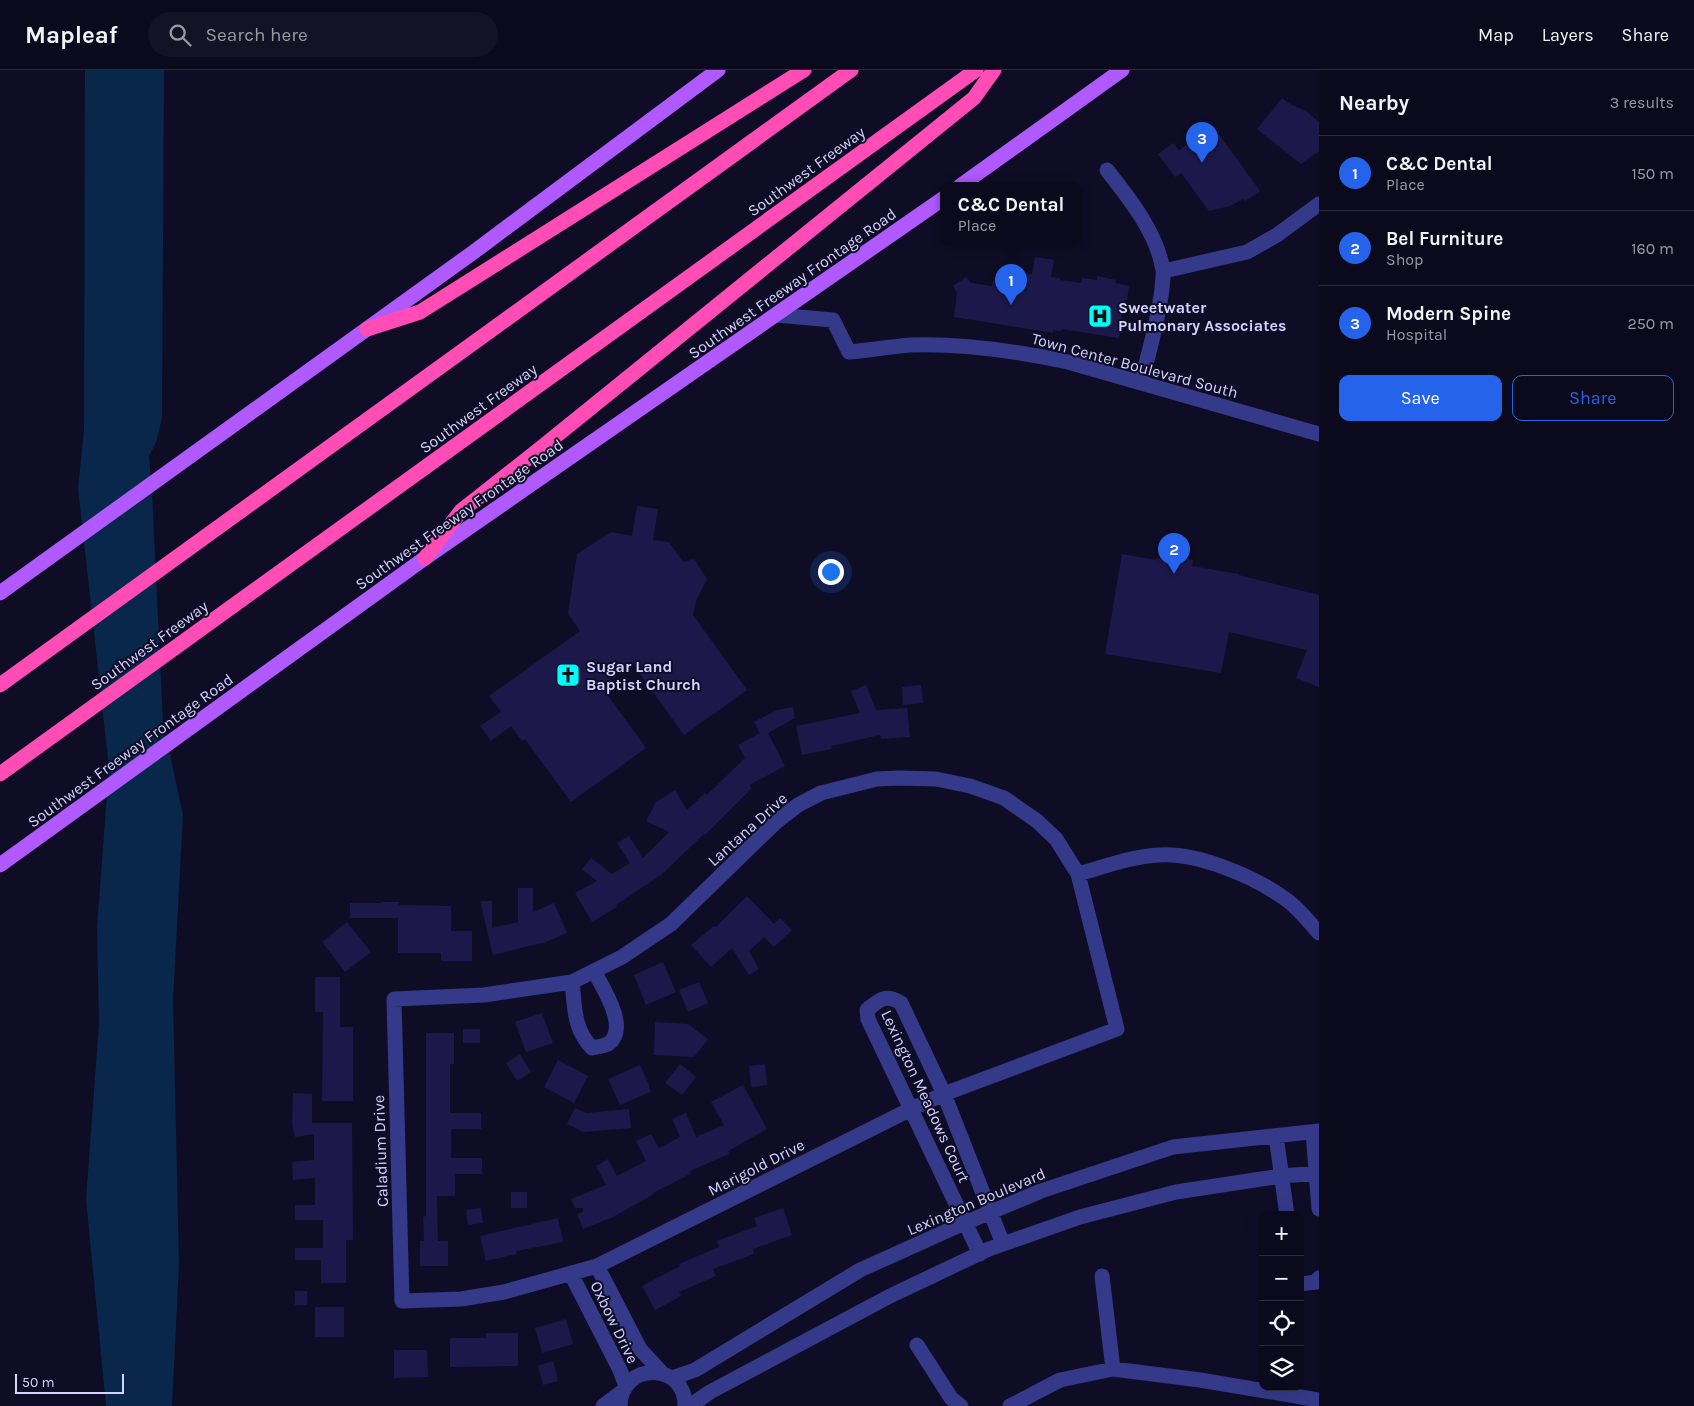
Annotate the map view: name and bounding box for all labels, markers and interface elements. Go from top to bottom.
search box [148,12,498,57]
text: Mapleaf [25,21,118,49]
icon: search [166,21,194,49]
text: Search here [206,24,308,46]
text: Map [1478,24,1514,46]
text: Layers [1542,24,1594,46]
text: Share [1622,24,1669,46]
text: Nearby [1339,91,1409,115]
text: 3 results [1610,93,1674,112]
street label: Southwest Freeway [744,122,869,220]
pin: 3 [1186,122,1218,163]
text: C&C Dental [1386,153,1493,175]
text: 1 [1352,164,1358,183]
text: 150 m [1631,164,1674,183]
text: Place [1386,175,1425,194]
popup [940,182,1082,247]
text: C&C Dental [958,194,1064,216]
street label: Southwest Freeway Frontage Road [685,204,900,363]
text: Place [958,216,996,235]
text: Bel Furniture [1386,228,1503,250]
text: 2 [1350,239,1360,258]
text: 160 m [1631,239,1674,258]
text: Shop [1386,250,1423,269]
pin: 1 [995,264,1027,305]
place label: Sweetwater Pulmonary Associates [1118,298,1286,335]
hospital icon: Sweetwater Pulmonary Associates [1087,303,1113,329]
text: Modern Spine [1386,303,1511,325]
text: 3 [1350,314,1360,333]
text: 250 m [1627,314,1674,333]
text: Hospital [1386,325,1447,344]
street label: Town Center Boulevard South [1030,329,1240,402]
street label: Southwest Freeway [416,359,541,457]
button: Save [1339,375,1502,421]
button: Share [1512,375,1674,421]
street label: Southwest Freeway Frontage Road [352,435,567,594]
pin: 2 [1158,533,1190,574]
your location [818,559,844,585]
street label: Southwest Freeway [87,596,212,694]
place label: Sugar Land Baptist Church [586,657,701,694]
church icon: Sugar Land Baptist Church [555,662,581,688]
street label: Southwest Freeway Frontage Road [24,669,237,831]
street label: Lantana Drive [704,789,791,870]
street label: Lexington Meadows Court [877,1007,974,1186]
street label: Caladium Drive [369,1095,392,1207]
street label: Marigold Drive [705,1135,808,1200]
street label: Lexington Boulevard [904,1164,1048,1239]
map controls [1259,1211,1304,1391]
button: + [1259,1211,1304,1256]
button: − [1259,1256,1304,1301]
street label: Oxbow Drive [586,1278,643,1367]
button: locate [1259,1301,1304,1346]
button: layers [1259,1346,1304,1391]
scale bar [15,1371,124,1394]
text: 50 m [22,1374,55,1391]

